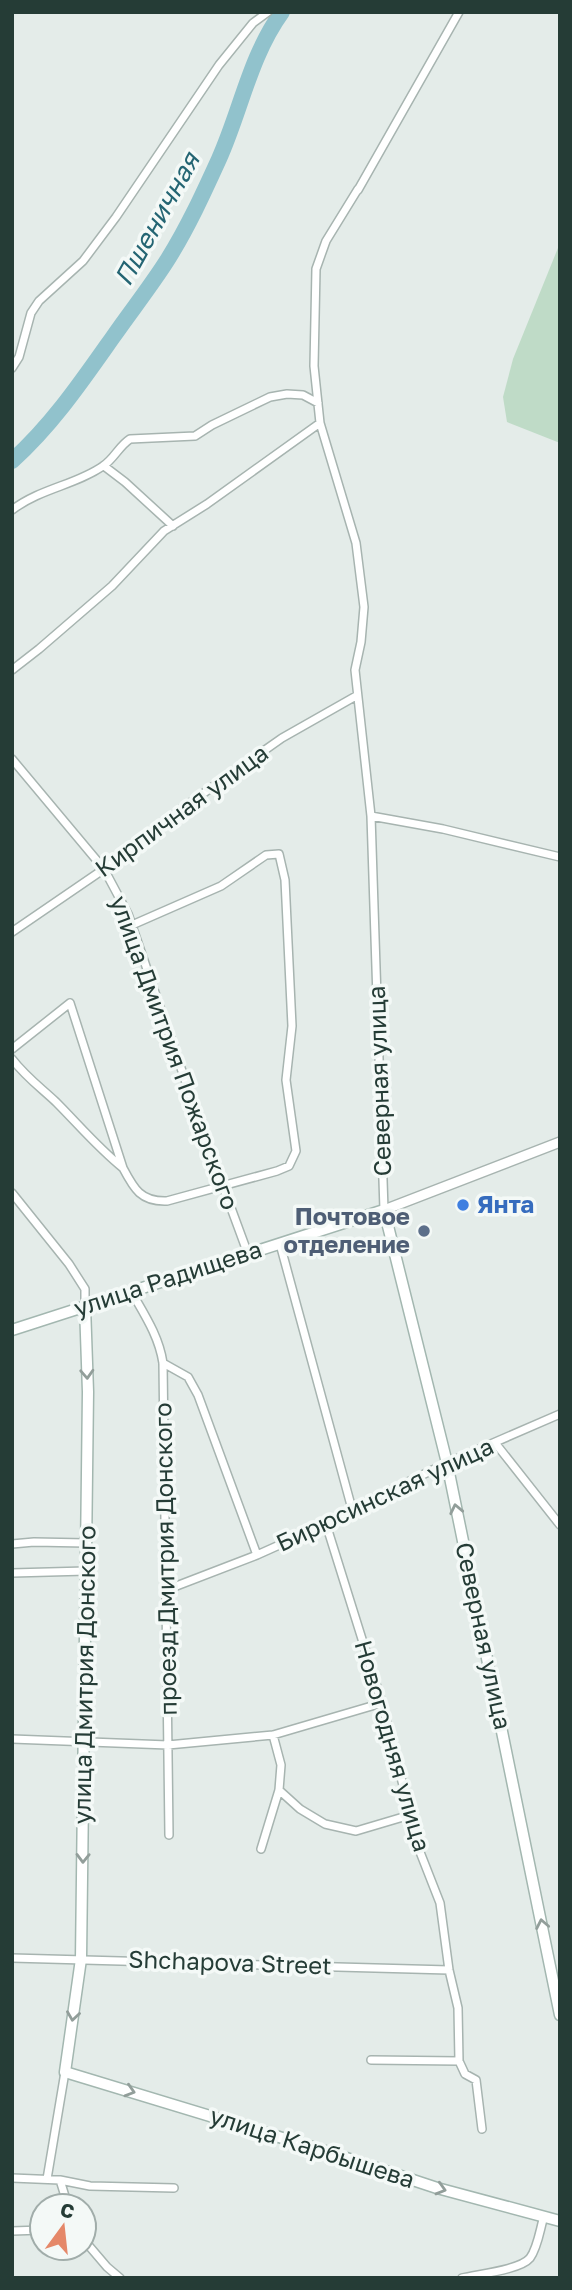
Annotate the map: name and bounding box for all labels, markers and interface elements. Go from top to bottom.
water label: Пшеничная [107,145,207,291]
street label: Кирпичная улица [89,737,273,882]
street label: улица Дмитрия Пожарского [105,892,246,1213]
street label: Северная улица [361,985,396,1177]
place label: Янта [477,1189,534,1218]
marker: Янта [455,1197,471,1213]
place label: Почтовое отделение [284,1201,410,1258]
marker: Почтовое отделение [416,1223,432,1239]
street label: улица Радищева [70,1234,265,1322]
one-way arrow [79,1369,94,1380]
street label: проезд Дмитрия Донского [147,1402,182,1716]
street label: Бирюсинская улица [271,1431,498,1557]
one-way arrow [450,1503,465,1515]
street label: улица Дмитрия Донского [66,1525,101,1825]
street label: Северная улица [450,1539,518,1732]
street label: Новогодняя улица [349,1637,437,1855]
one-way arrow [75,1853,90,1864]
one-way arrow [535,1918,550,1930]
street label: Shchapova Street [128,1943,332,1980]
one-way arrow [66,2010,81,2021]
one-way arrow [124,2083,136,2097]
street label: улица Карбышева [206,2100,418,2193]
one-way arrow [435,2180,447,2195]
north arrow [28,2192,98,2262]
text: С [58,2197,77,2223]

